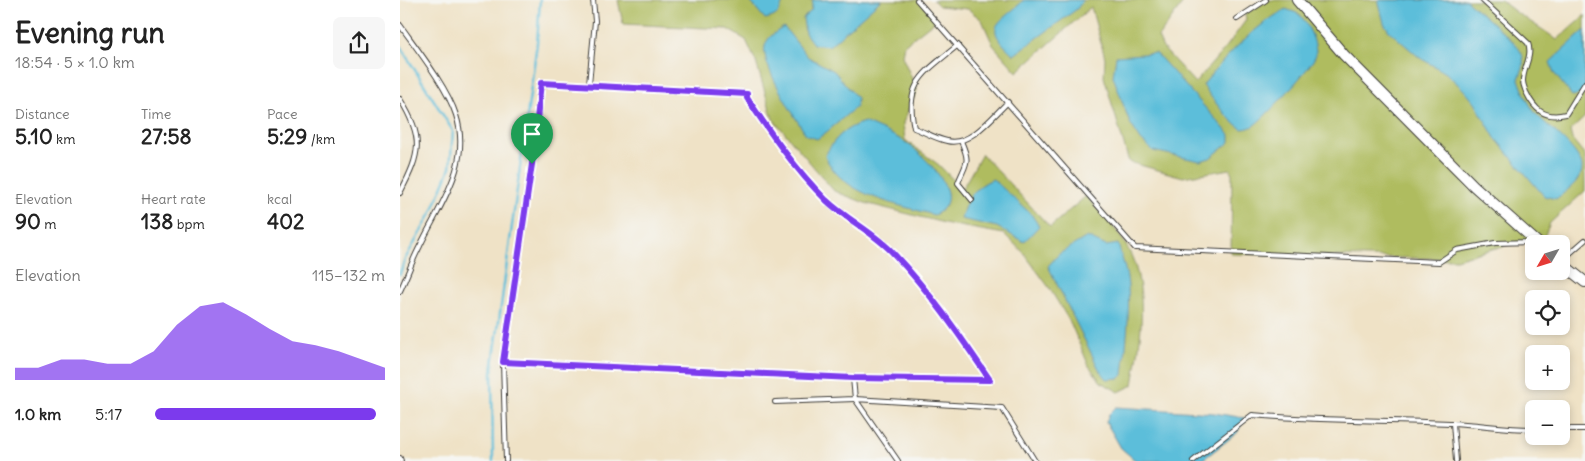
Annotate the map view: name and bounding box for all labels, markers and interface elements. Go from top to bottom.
text: Evening run [15,15,165,51]
button: share [333,17,385,69]
text: 18:54 · 5 × 1.0 km [15,52,135,72]
text: Distance [15,105,70,123]
text: Time [141,105,171,123]
text: Pace [267,105,297,123]
pin [511,113,553,164]
icon: arrive [518,120,546,148]
text: 5.10 [15,123,53,150]
text: 27:58 [141,123,192,150]
text: 5:29 [267,123,307,150]
text: km [53,130,76,148]
text: /km [307,130,335,148]
text: Elevation [15,190,72,208]
text: Heart rate [141,190,206,208]
text: kcal [267,190,292,208]
text: 90 [15,208,41,235]
text: 138 [141,208,173,235]
text: 402 [267,208,304,235]
text: m [41,215,57,233]
text: bpm [173,215,205,233]
north arrow [1525,235,1570,280]
map controls [1525,235,1570,445]
text: Elevation [15,265,81,285]
text: 115–132 m [312,265,385,285]
button: locate [1525,290,1570,335]
button: + [1525,345,1570,390]
button: − [1525,400,1570,445]
text: 1.0 km [15,404,61,424]
text: 5:17 [95,404,122,424]

